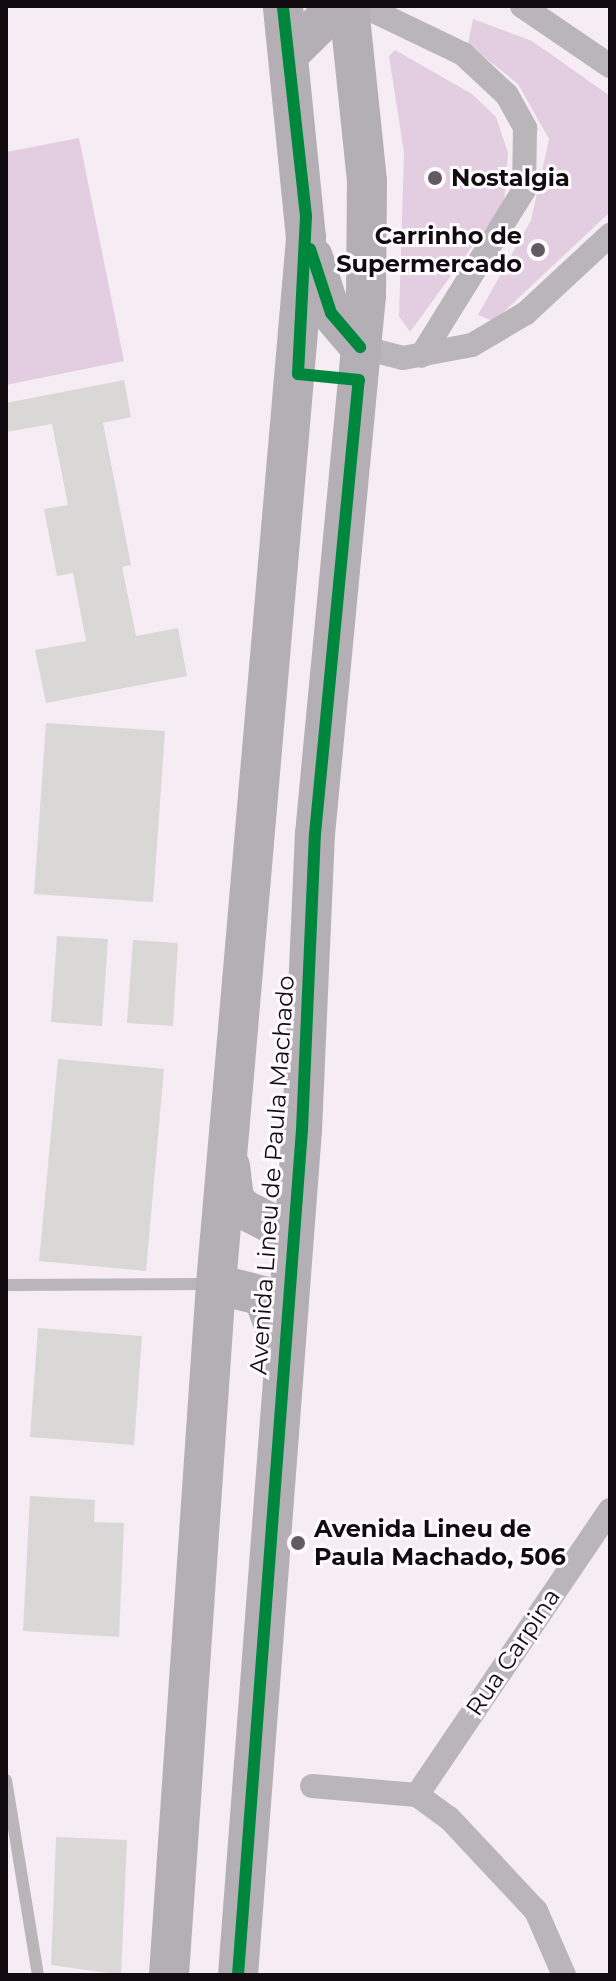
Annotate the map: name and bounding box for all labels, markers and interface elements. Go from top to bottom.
place label: Nostalgia [451,164,570,192]
marker: Nostalgia [426,169,444,187]
place label: Carrinho de Supermercado [336,222,522,278]
marker: Carrinho de Supermercado [529,241,547,259]
street label: Avenida Lineu de Paula Machado [244,974,300,1376]
place label: Avenida Lineu de Paula Machado, 506 [314,1515,566,1571]
marker: Avenida Lineu de Paula Machado, 506 [289,1534,307,1552]
street label: Rua Carpina [460,1583,566,1721]

